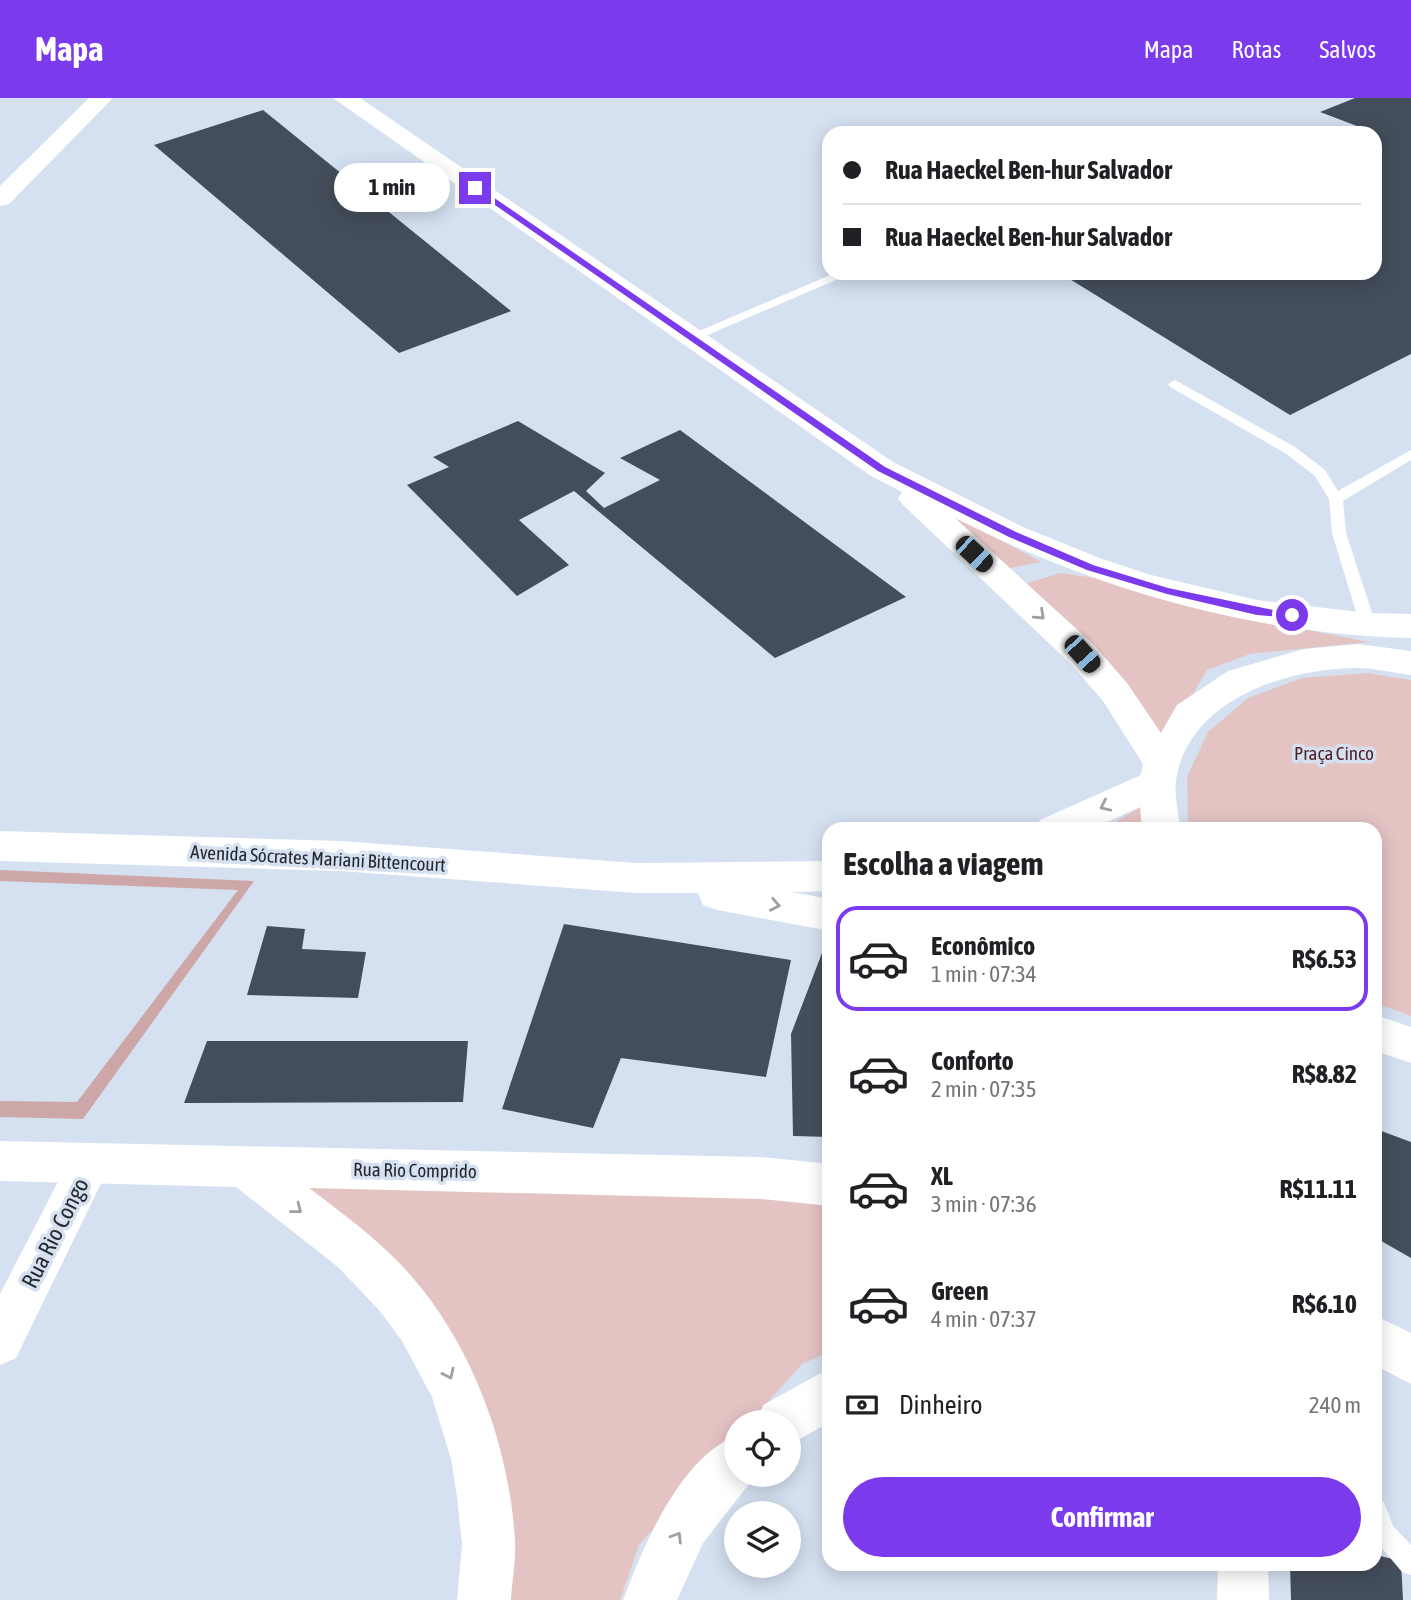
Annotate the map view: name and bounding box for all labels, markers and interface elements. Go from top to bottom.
text: Mapa [35,30,103,68]
text: Mapa [1144,36,1193,63]
text: Rotas [1231,36,1281,63]
text: Salvos [1319,36,1376,63]
text: Rua Haeckel Ben-hur Salvador [885,155,1172,185]
callout: 1 min [335,164,450,212]
route end [459,172,491,204]
text: 1 min [369,174,415,200]
text: Rua Haeckel Ben-hur Salvador [885,222,1172,252]
car [952,532,997,576]
route start [1276,599,1308,631]
one-way arrow [1032,606,1045,619]
car [1061,631,1104,677]
park label: Praça Cinco [1294,742,1374,764]
one-way arrow [1100,798,1112,812]
street label: Avenida Sócrates Mariani Bittencourt [190,840,446,876]
text: Escolha a viagem [843,845,1043,882]
one-way arrow [769,897,781,912]
icon: car [847,927,910,990]
text: Econômico [931,931,1035,961]
text: R$6.53 [1292,944,1357,974]
text: 1 min · 07:34 [931,961,1037,987]
icon: car [847,1042,910,1105]
text: Conforto [931,1046,1014,1076]
text: R$8.82 [1292,1059,1357,1089]
text: 2 min · 07:35 [931,1076,1037,1102]
icon: car [847,1157,910,1220]
street label: Rua Rio Comprido [353,1158,477,1182]
text: XL [931,1161,953,1191]
street label: Rua Rio Congo [16,1174,94,1292]
text: R$11.11 [1280,1174,1357,1204]
text: 3 min · 07:36 [931,1191,1037,1217]
one-way arrow [289,1200,302,1213]
icon: car [847,1272,910,1335]
text: Green [931,1276,989,1306]
text: R$6.10 [1292,1289,1357,1319]
text: 4 min · 07:37 [931,1306,1037,1332]
one-way arrow [441,1367,455,1379]
icon: cash [843,1386,881,1424]
text: Dinheiro [899,1390,982,1420]
text: 240 m [1309,1392,1361,1418]
map controls [724,1410,801,1578]
button: locate [724,1410,801,1487]
button: Confirmar [843,1477,1361,1557]
button: layers [724,1501,801,1578]
one-way arrow [668,1532,681,1545]

